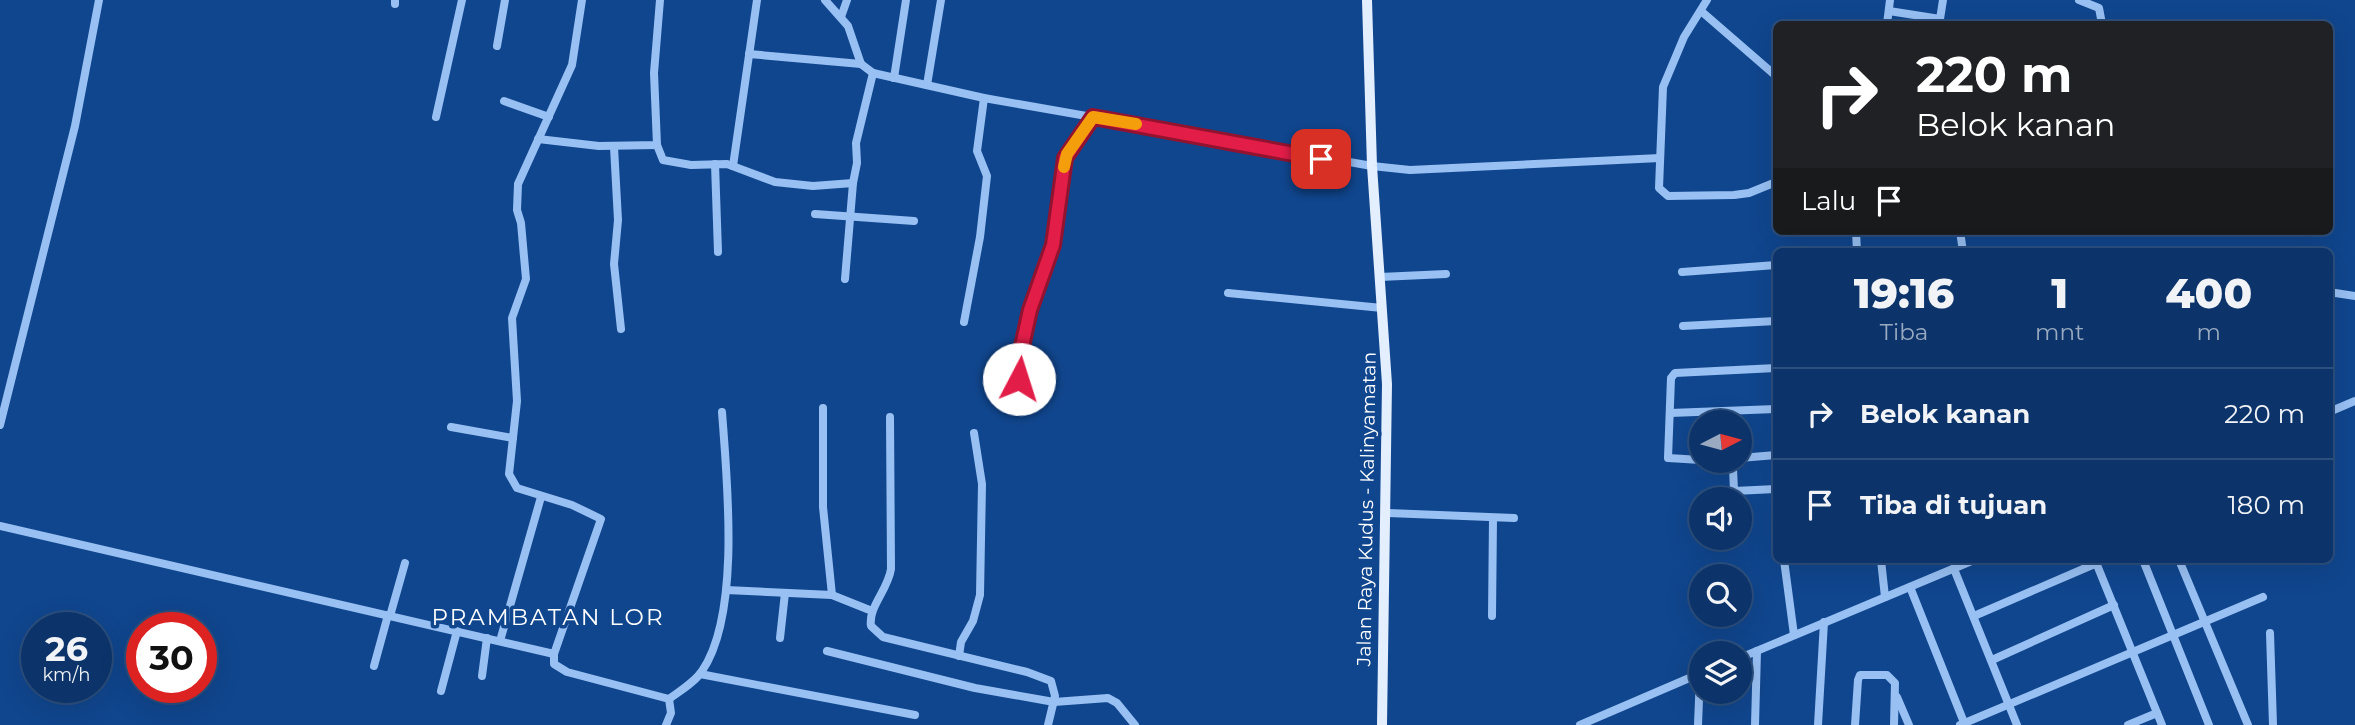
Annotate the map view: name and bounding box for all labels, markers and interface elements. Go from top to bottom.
text: 220 m [1916,45,2072,104]
icon: right [1801,49,1892,140]
text: Belok kanan [1916,105,2116,144]
pin [1291,129,1351,189]
icon: arrive [1302,140,1340,178]
icon: arrive [1870,182,1908,220]
text: Lalu [1801,185,1856,217]
text: 19:16 [1854,267,1954,319]
text: 1 [2051,267,2068,319]
text: 400 [2165,267,2252,319]
text: Tiba [1880,318,1928,346]
text: mnt [2035,318,2084,346]
text: m [2196,318,2221,346]
position arrow [982,342,1056,416]
street label: Jalan Raya Kudus - Kalinyamatan [1352,352,1381,667]
icon: right [1801,395,1839,433]
text: Belok kanan [1860,398,2030,430]
text: 220 m [2224,398,2305,430]
north arrow [1689,410,1752,472]
map controls [1689,410,1752,704]
icon: arrive [1801,486,1839,524]
button: sound [1689,487,1752,550]
text: Tiba di tujuan [1860,489,2047,521]
text: 180 m [2227,489,2305,521]
button: search [1689,564,1752,627]
district label: PRAMBATAN LOR [431,603,665,631]
speed limit sign: 30 [126,612,217,703]
text: 26 [45,627,88,670]
button: layers [1689,641,1752,704]
text: km/h [42,664,91,686]

